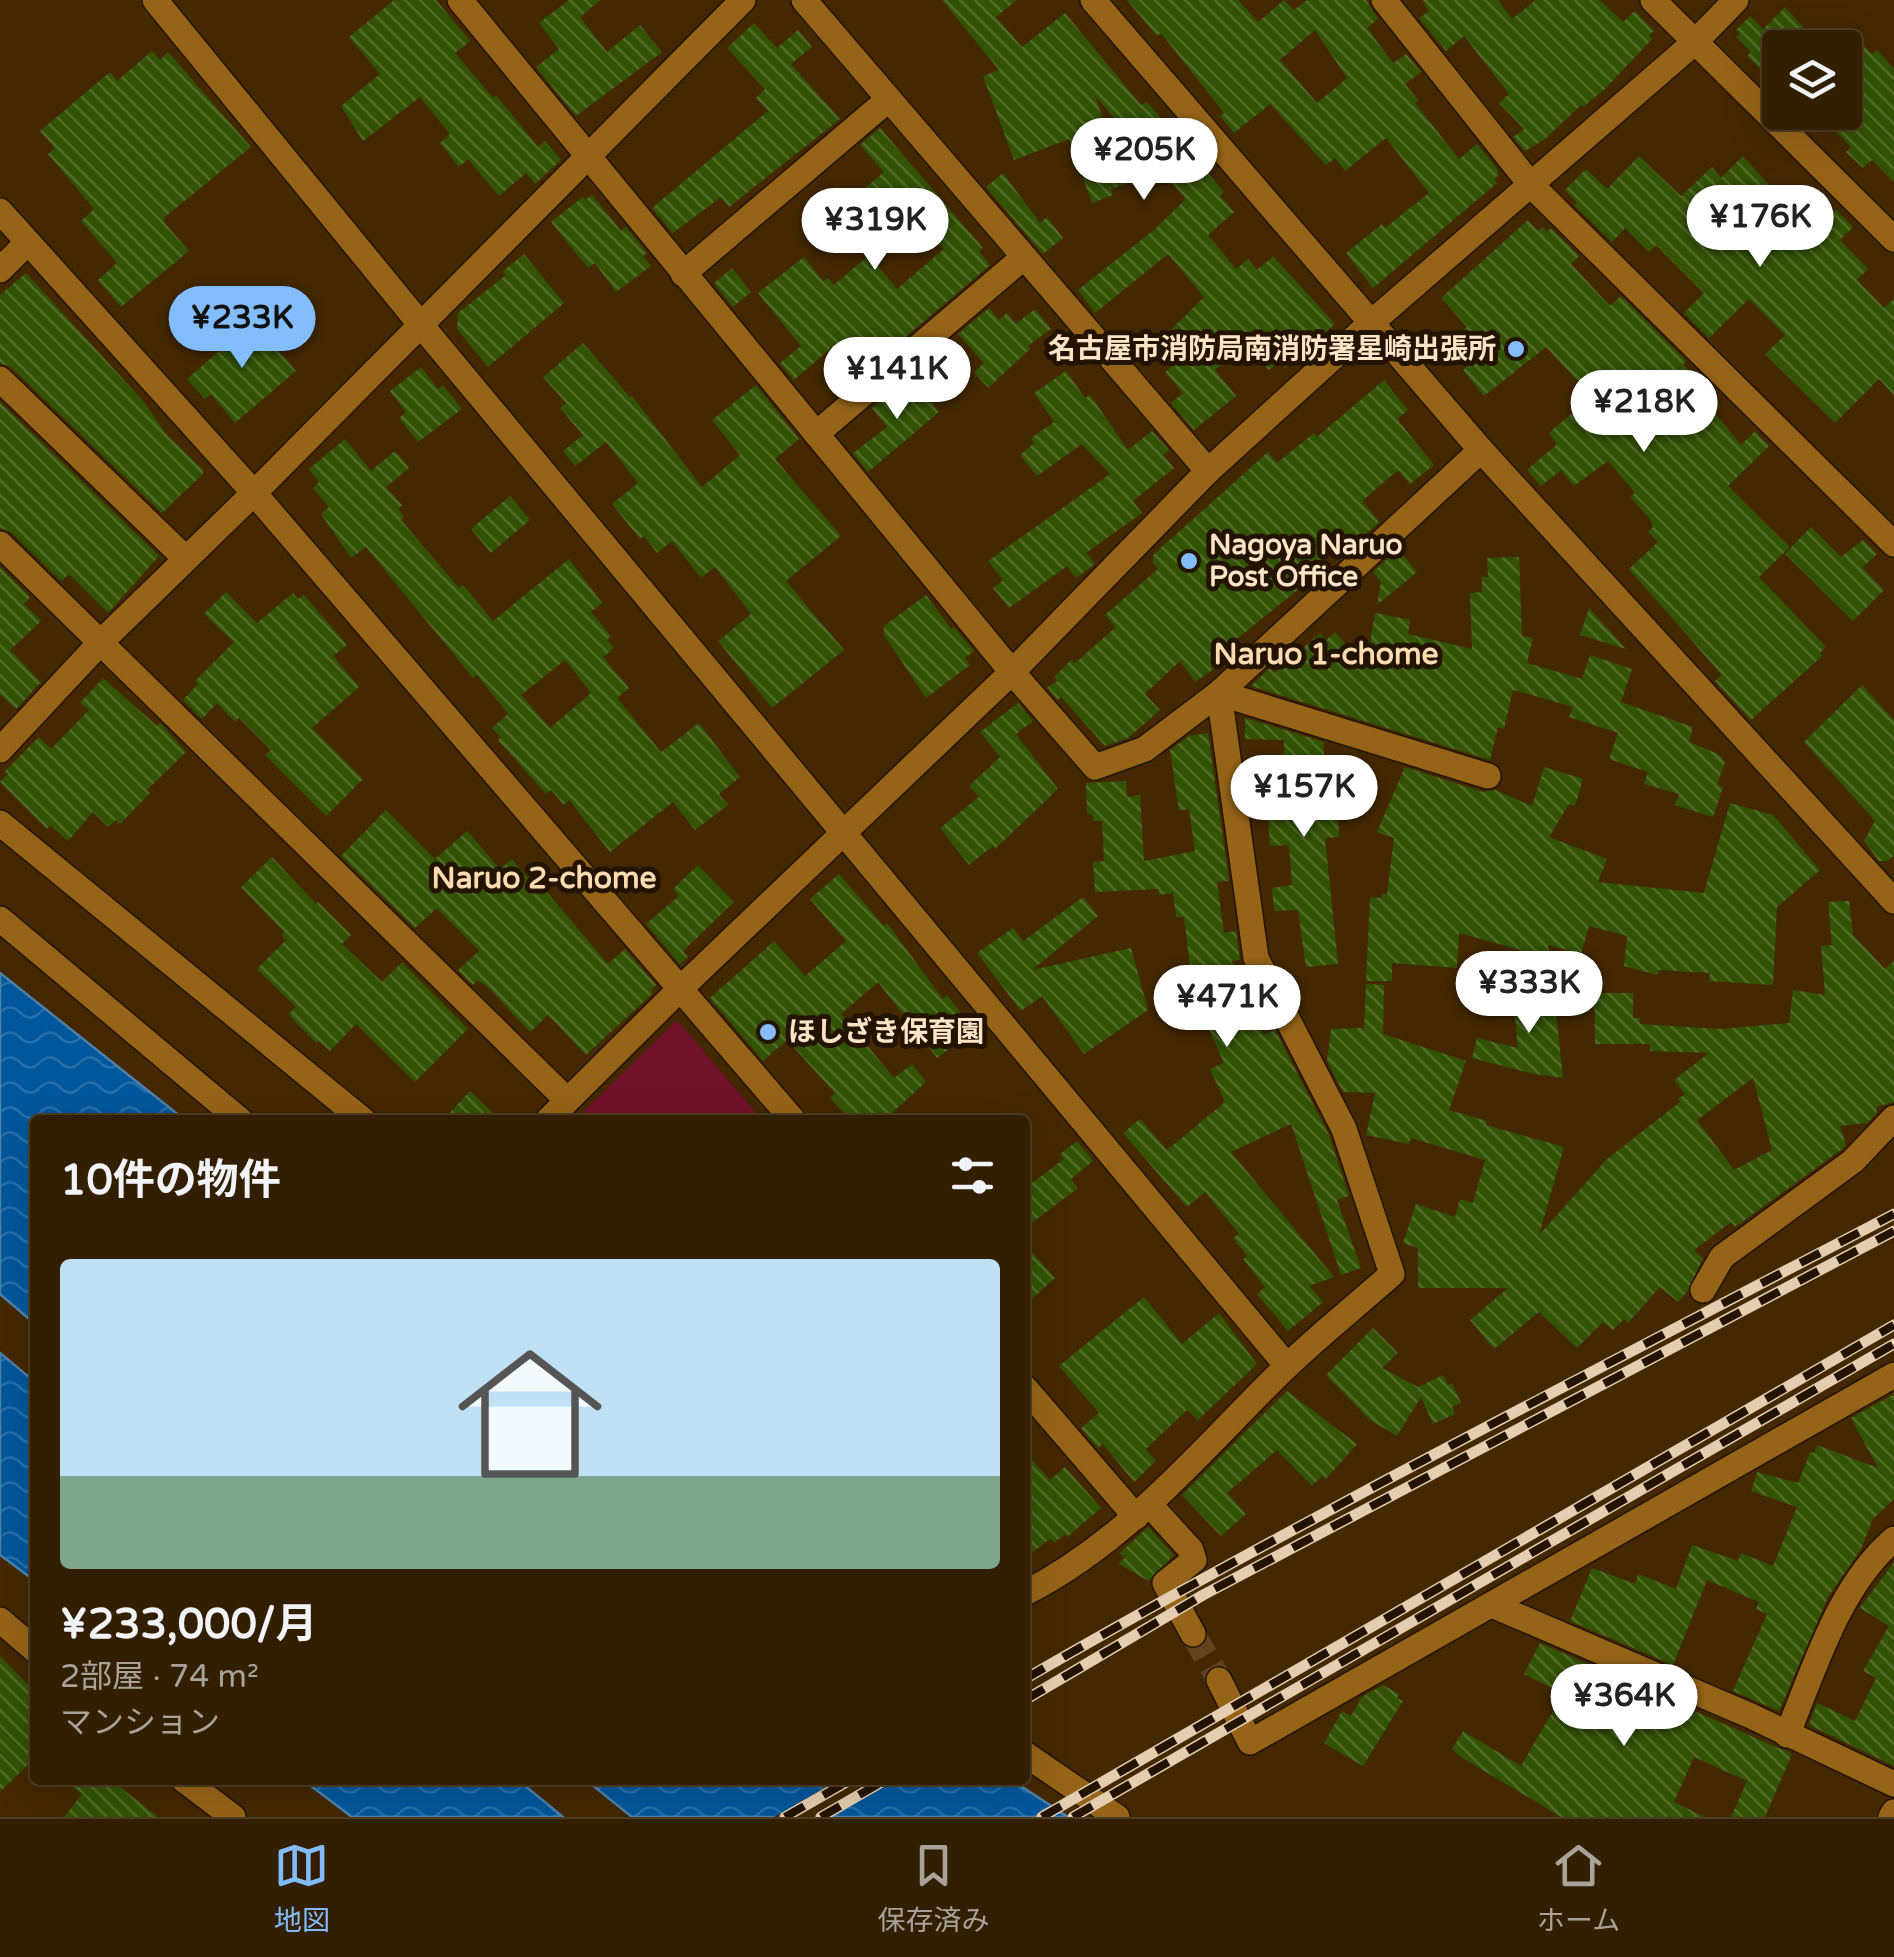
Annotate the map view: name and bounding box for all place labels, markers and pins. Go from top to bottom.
pin: ¥205K [1074,118,1214,203]
pin: ¥176K [1690,185,1830,270]
pin: ¥319K [805,188,945,273]
pin: ¥233K [172,286,312,371]
place label: 名古屋市消防局南消防署星崎出張所 [1048,332,1496,366]
pin: ¥141K [827,337,967,422]
marker: 名古屋市消防局南消防署星崎出張所 [1505,338,1527,360]
pin: ¥218K [1574,370,1714,455]
place label: Nagoya Naruo Post Office [1209,528,1403,594]
marker: Nagoya Naruo Post Office [1178,550,1200,572]
pin: ¥157K [1234,755,1374,840]
pin: ¥333K [1459,951,1599,1036]
pin: ¥471K [1157,965,1297,1050]
place label: ほしざき保育園 [788,1015,984,1049]
marker: ほしざき保育園 [757,1021,779,1043]
pin: ¥364K [1554,1664,1694,1749]

